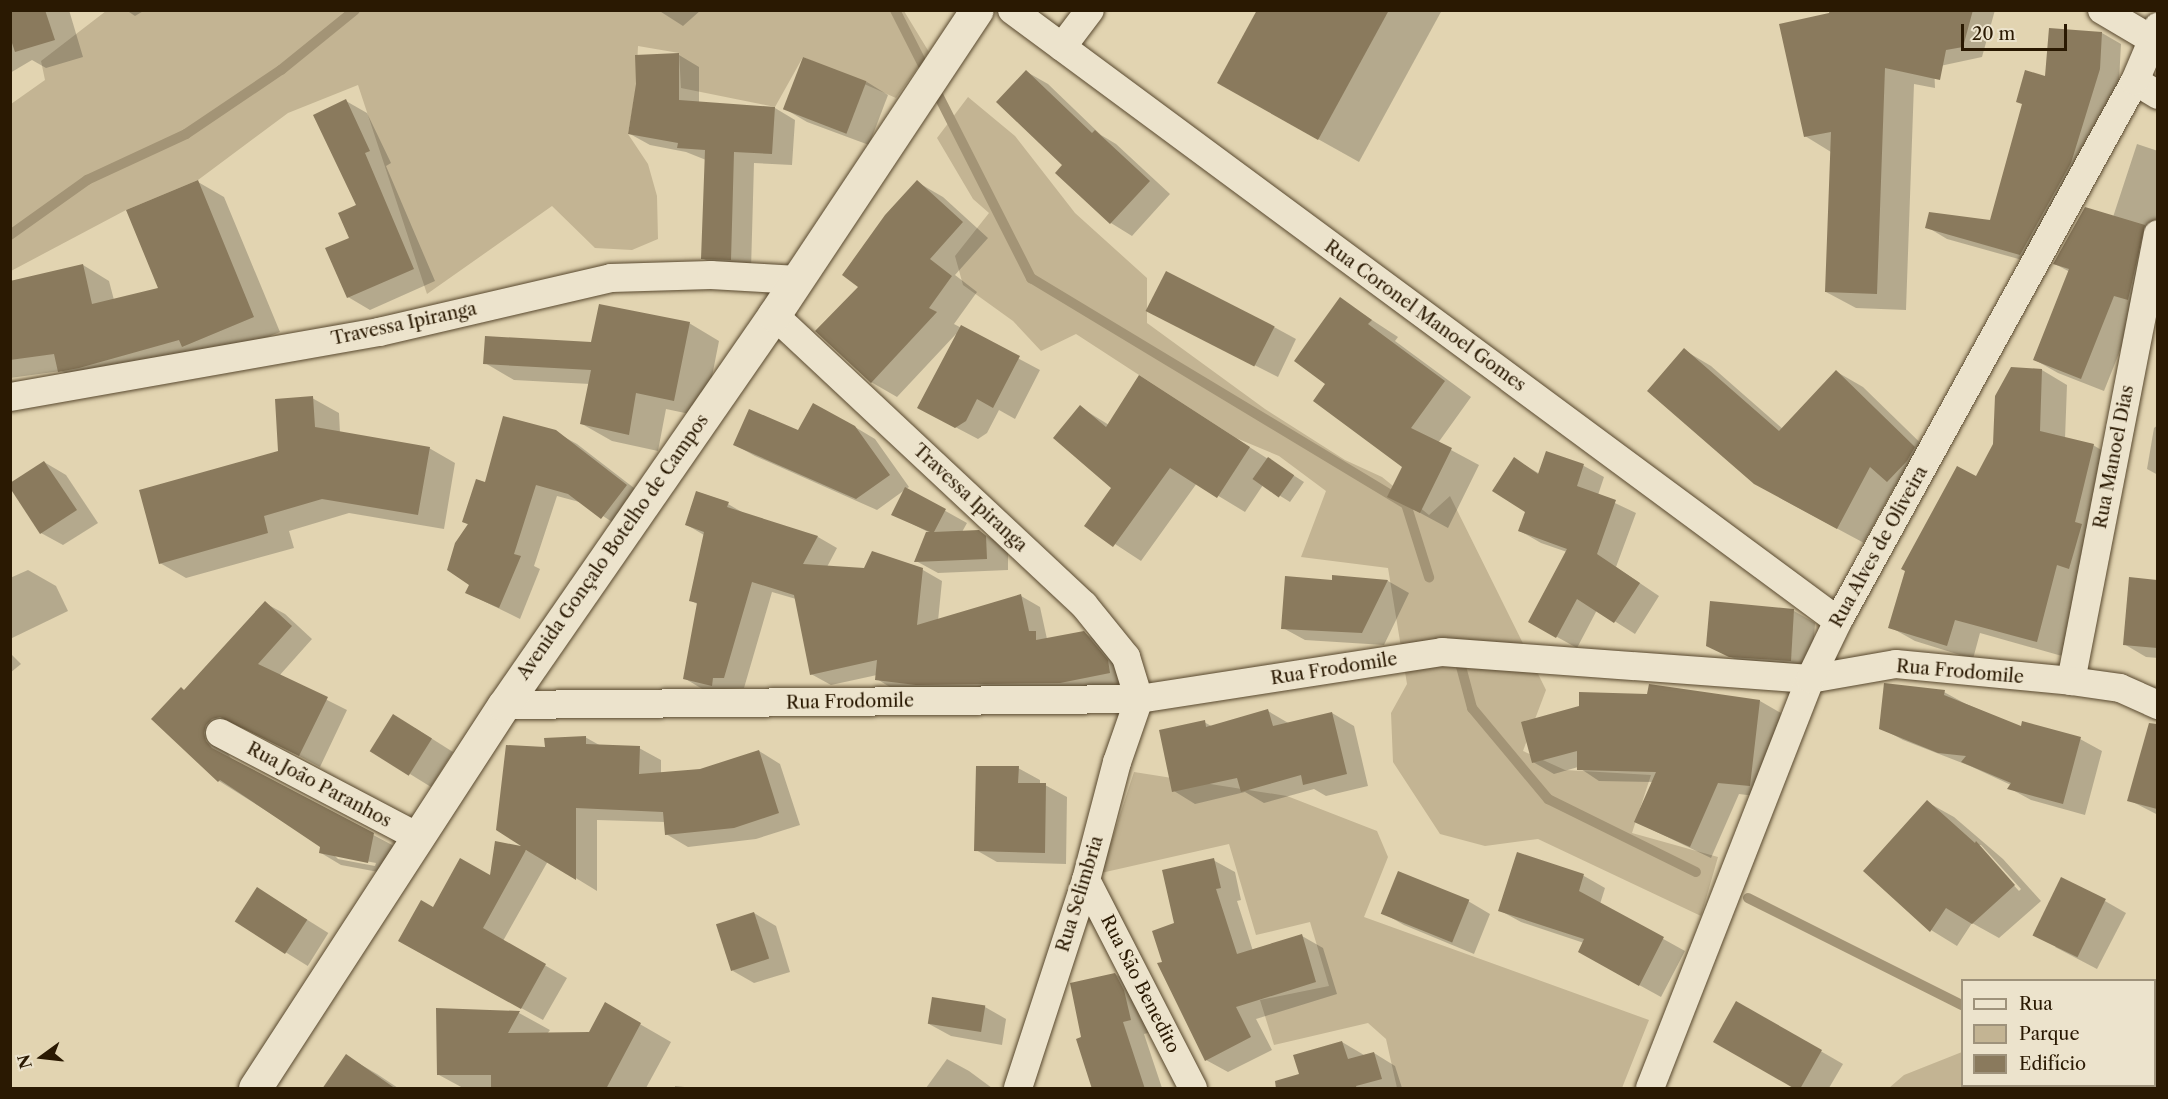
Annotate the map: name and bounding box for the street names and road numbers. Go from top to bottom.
street label: Rua Coronel Manoel Gomes [1320,236,1530,396]
street label: Travessa Ipiranga [329,298,479,350]
street label: Rua Manoel Dias [2089,383,2139,531]
street label: Avenida Gonçalo Botelho de Campos [513,410,713,684]
street label: Travessa Ipiranga [908,439,1032,557]
street label: Rua Alves de Oliveira [1825,462,1933,632]
street label: Rua Frodomile [1269,648,1399,690]
street label: Rua Frodomile [1895,656,2025,688]
street label: Rua Frodomile [786,690,914,714]
street label: Rua João Paranhos [243,738,395,832]
street label: Rua Selimbria [1052,833,1108,955]
street label: Rua São Benedito [1096,911,1184,1057]

